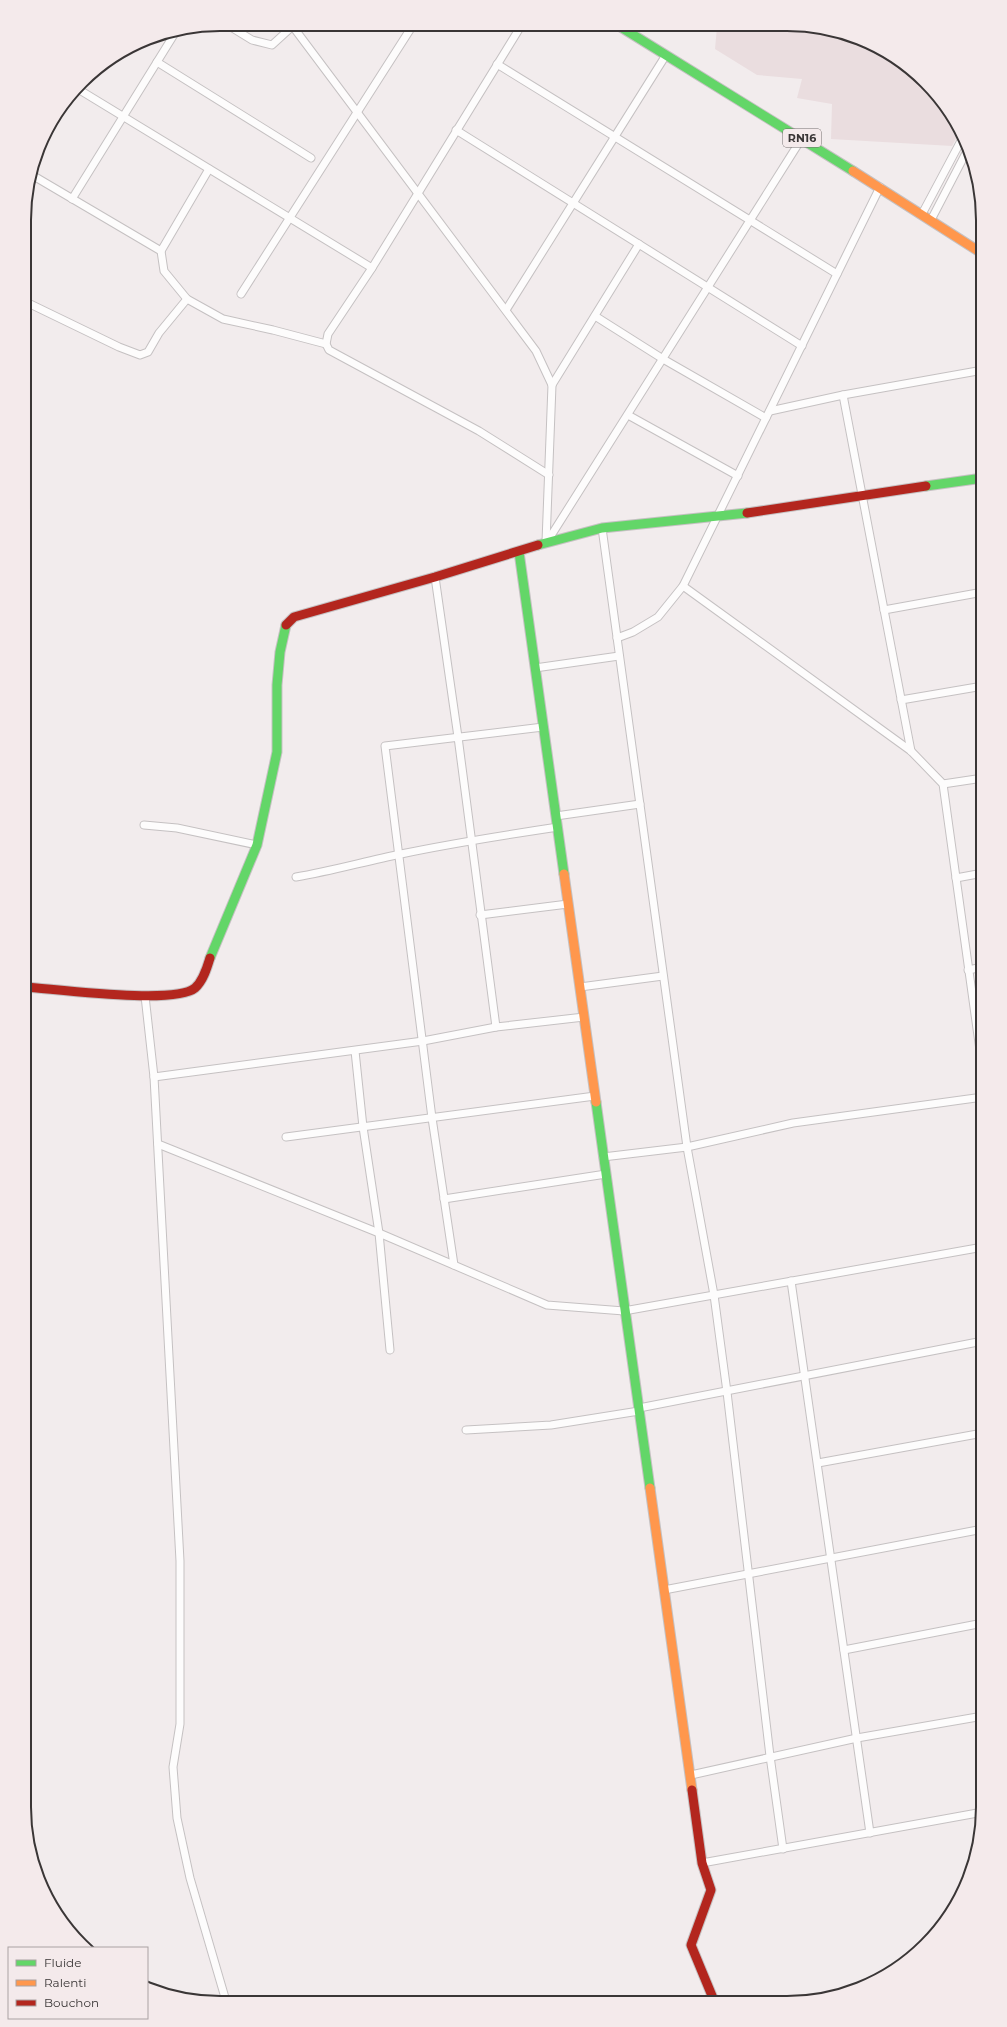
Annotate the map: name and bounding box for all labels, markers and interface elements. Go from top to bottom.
road number: RN16 [783,129,821,147]
legend [8,1947,148,2019]
text: Fluide [44,1955,82,1970]
text: Ralenti [44,1975,86,1990]
text: Bouchon [44,1995,99,2010]

